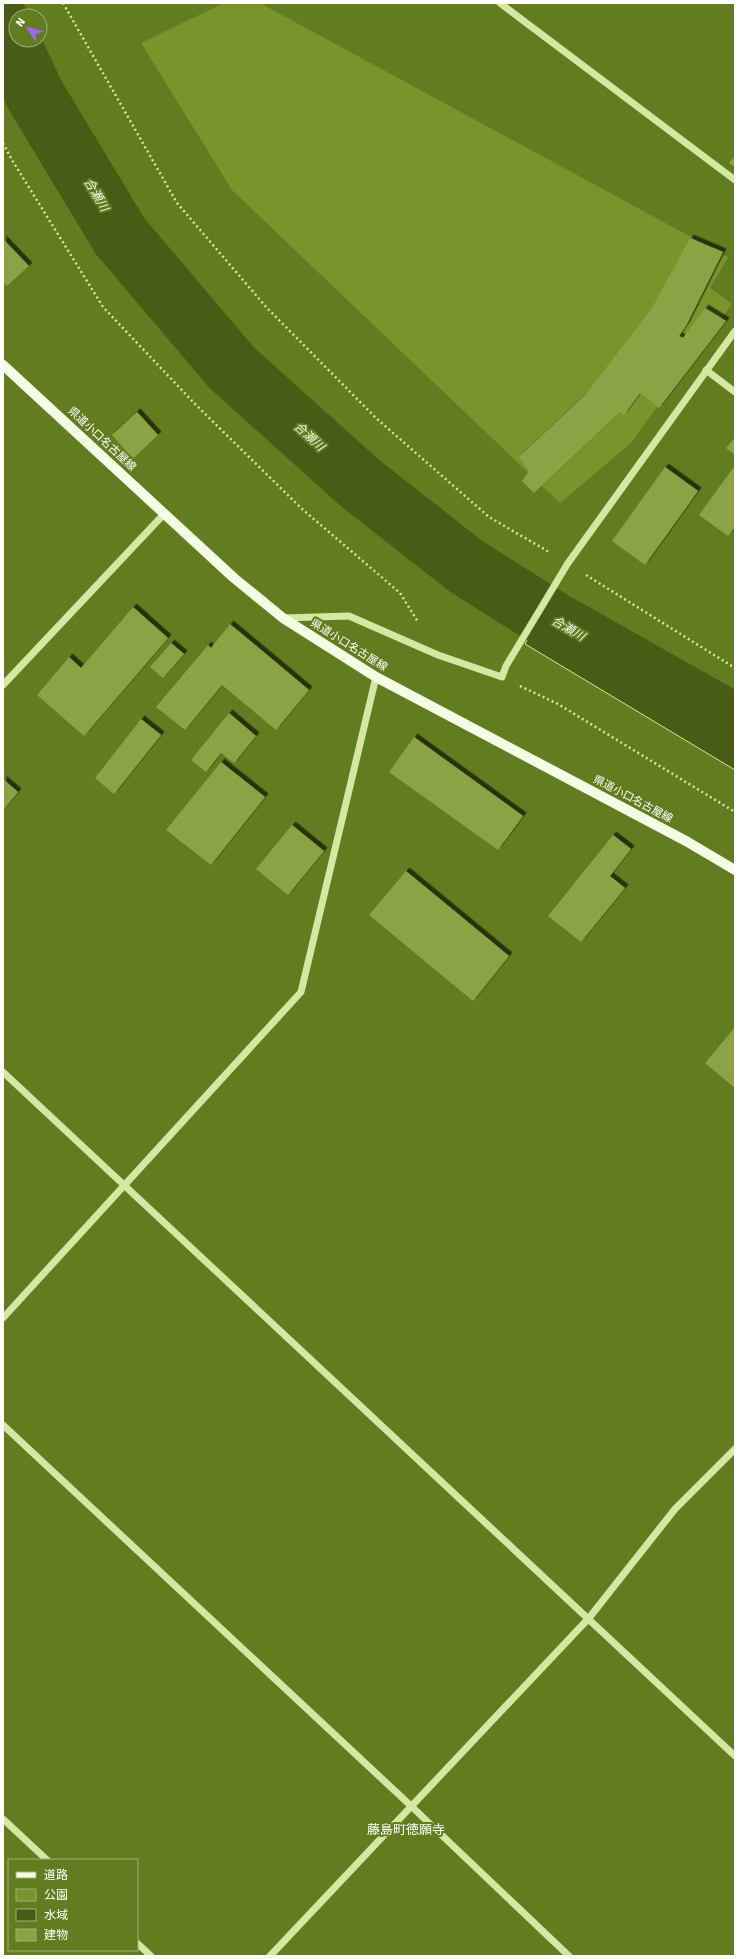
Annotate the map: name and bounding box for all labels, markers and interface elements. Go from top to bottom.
north arrow [8,8,48,48]
text: N [13,15,28,29]
water label: 合瀬川 [80,176,113,216]
street label: 県道小口名古屋線 [65,404,139,474]
water label: 合瀬川 [291,419,329,456]
water label: 合瀬川 [549,614,589,645]
street label: 県道小口名古屋線 [308,616,390,674]
street label: 県道小口名古屋線 [591,773,675,825]
district label: 藤島町徳願寺 [367,1822,445,1838]
legend [8,1859,138,1951]
text: 道路 [44,1868,68,1883]
text: 公園 [44,1888,68,1903]
text: 水域 [44,1908,68,1923]
text: 建物 [44,1928,68,1943]

